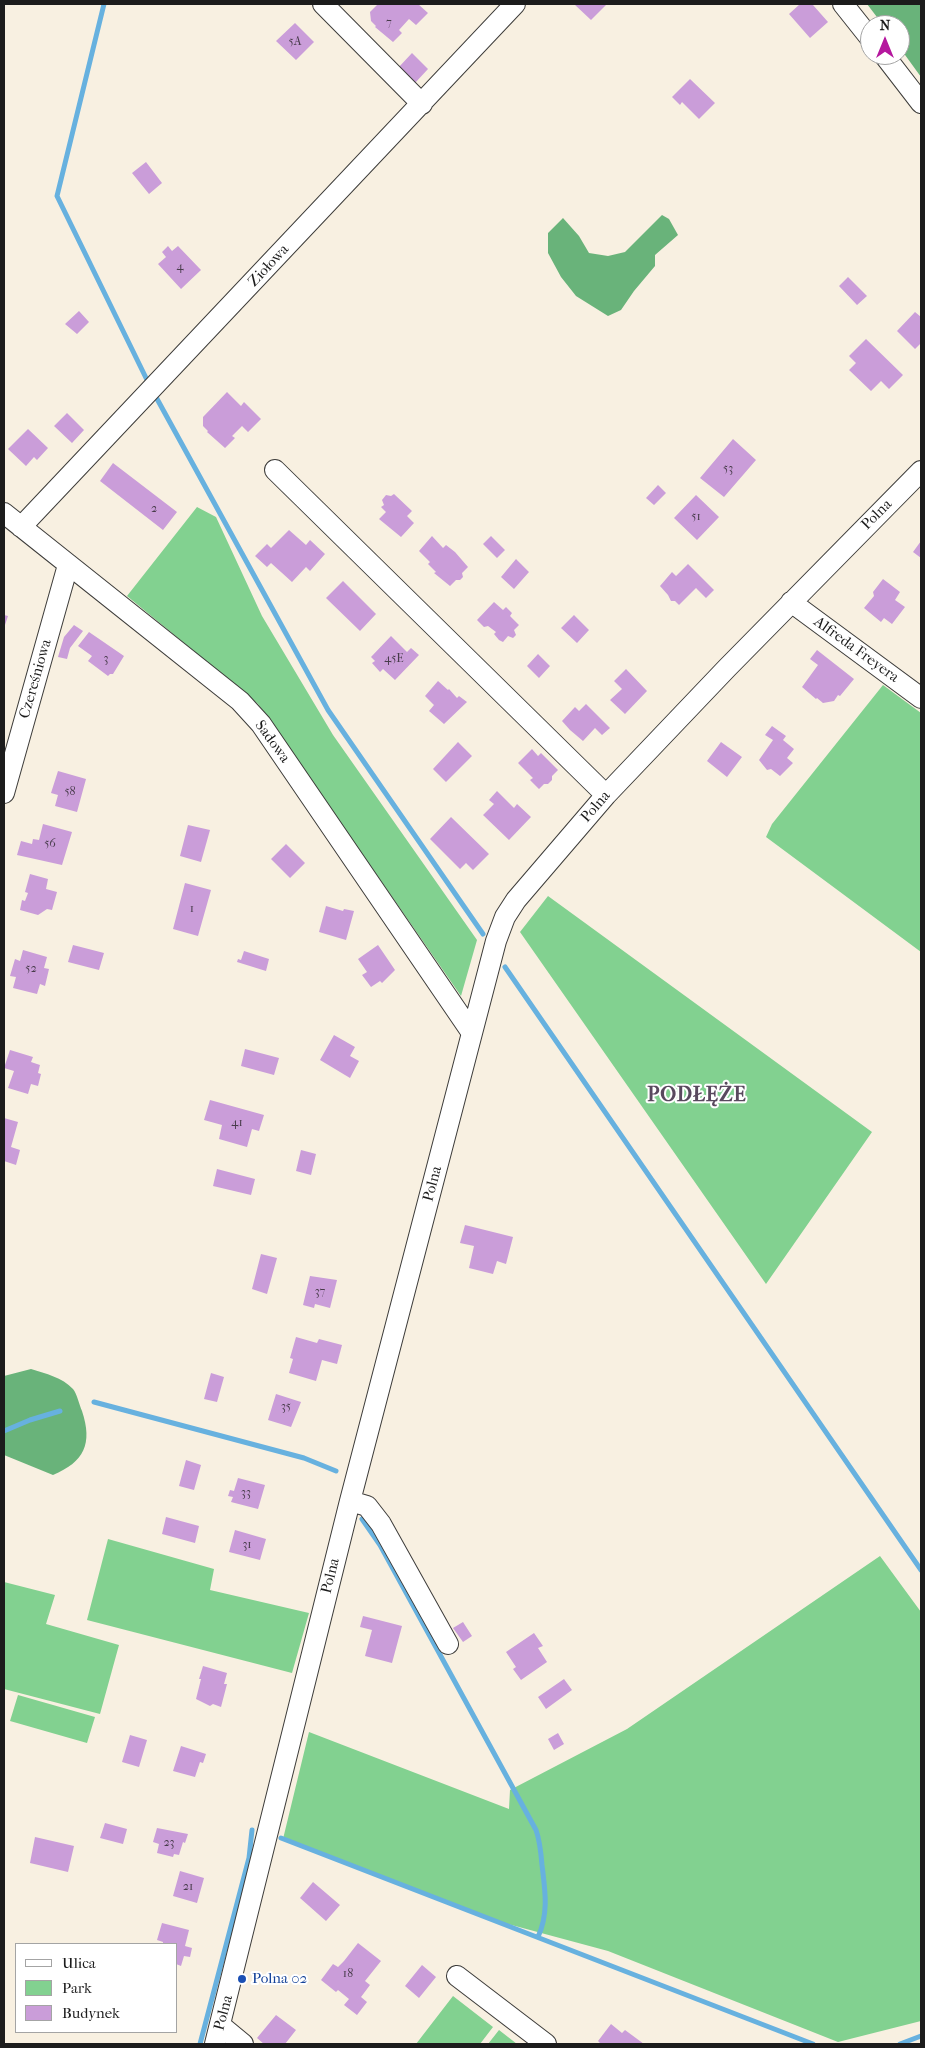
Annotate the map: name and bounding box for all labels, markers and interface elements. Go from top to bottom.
north arrow [860,15,910,65]
house number: 7 [386,16,392,30]
text: N [880,17,890,34]
house number: 5A [289,35,301,49]
street label: Ziołowa [245,241,293,291]
house number: 4 [176,260,184,274]
house number: 53 [723,462,733,476]
street label: Polna [858,496,896,534]
house number: 2 [151,502,157,516]
house number: 51 [691,510,701,524]
street label: Alfreda Freyera [810,613,902,687]
street label: Czereśniowa [16,637,56,721]
house number: 3 [104,652,108,666]
house number: 45E [384,652,404,666]
street label: Sadowa [251,717,293,767]
house number: 58 [64,785,76,799]
street label: Polna [577,788,615,826]
house number: 56 [44,837,56,851]
house number: 1 [190,902,194,916]
house number: 52 [25,962,37,976]
district label: PODŁĘŻE [646,1084,748,1108]
house number: 41 [231,1116,243,1130]
street label: Polna [420,1164,446,1204]
house number: 37 [315,1285,325,1299]
house number: 35 [281,1400,291,1414]
house number: 33 [241,1486,251,1500]
house number: 31 [242,1538,252,1552]
street label: Polna [318,1556,344,1596]
house number: 23 [163,1836,175,1850]
house number: 21 [183,1880,193,1894]
legend [15,1943,178,2033]
text: Ulica [62,1954,96,1972]
house number: 18 [343,1967,353,1981]
place label: Polna 02 [252,1970,307,1988]
marker: Polna 02 [236,1973,248,1985]
text: Park [62,1979,92,1997]
street label: Polna [211,1993,237,2033]
text: Budynek [62,2004,120,2022]

